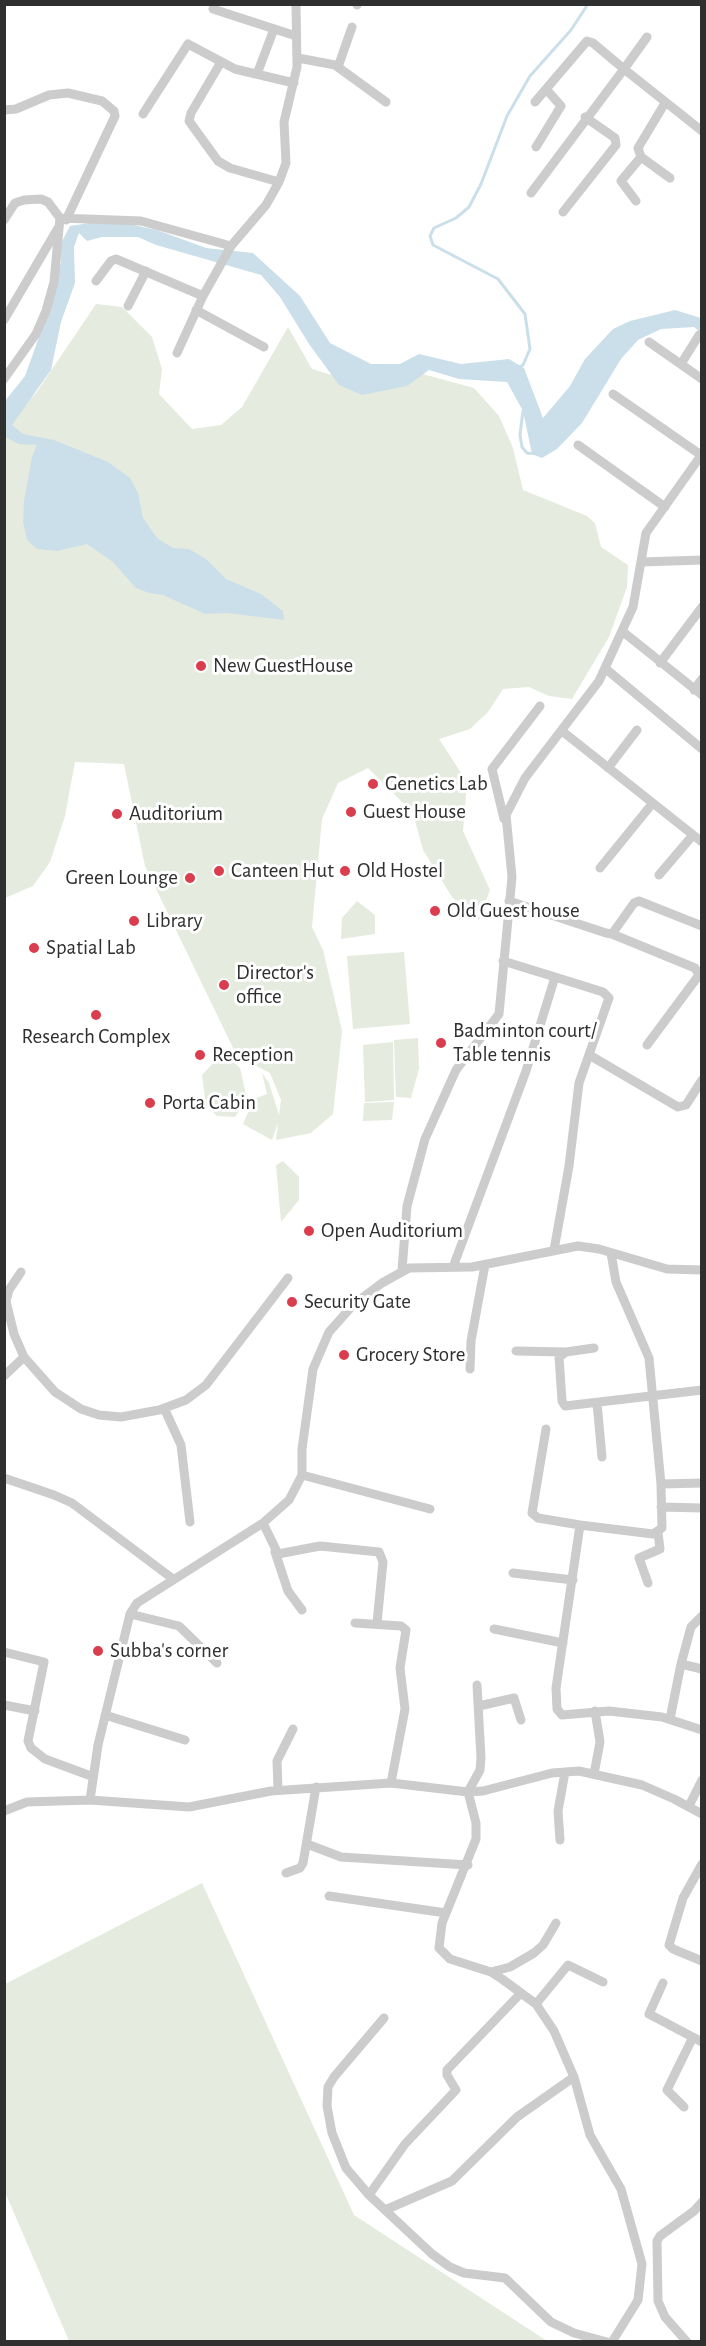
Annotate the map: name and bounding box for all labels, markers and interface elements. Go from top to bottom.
place label: New GuestHouse [213,653,353,679]
marker: New GuestHouse [194,659,208,673]
place label: Genetics Lab [385,771,488,797]
marker: Genetics Lab [366,777,380,791]
place label: Guest House [363,799,466,825]
place label: Auditorium [129,801,223,827]
marker: Guest House [344,805,358,819]
marker: Auditorium [110,807,124,821]
place label: Canteen Hut [231,858,334,884]
place label: Old Hostel [357,858,443,884]
marker: Canteen Hut [212,864,226,878]
marker: Old Hostel [338,864,352,878]
place label: Green Lounge [65,865,178,891]
marker: Green Lounge [183,871,197,885]
place label: Old Guest house [447,898,580,924]
marker: Old Guest house [428,904,442,918]
place label: Library [146,908,202,934]
marker: Library [127,914,141,928]
place label: Spatial Lab [46,935,136,961]
marker: Spatial Lab [27,941,41,955]
place label: Director's office [236,960,314,1010]
marker: Director's office [217,978,231,992]
marker: Research Complex [89,1008,103,1022]
place label: Badminton court/ Table tennis [453,1018,597,1068]
place label: Research Complex [22,1024,170,1050]
marker: Badminton court/ Table tennis [434,1036,448,1050]
place label: Reception [212,1042,294,1068]
marker: Reception [193,1048,207,1062]
place label: Porta Cabin [162,1090,256,1116]
marker: Porta Cabin [143,1096,157,1110]
place label: Open Auditorium [321,1218,463,1244]
marker: Open Auditorium [302,1224,316,1238]
place label: Security Gate [304,1289,411,1315]
marker: Security Gate [285,1295,299,1309]
place label: Grocery Store [356,1342,465,1368]
marker: Grocery Store [337,1348,351,1362]
place label: Subba's corner [110,1638,228,1664]
marker: Subba's corner [91,1644,105,1658]

